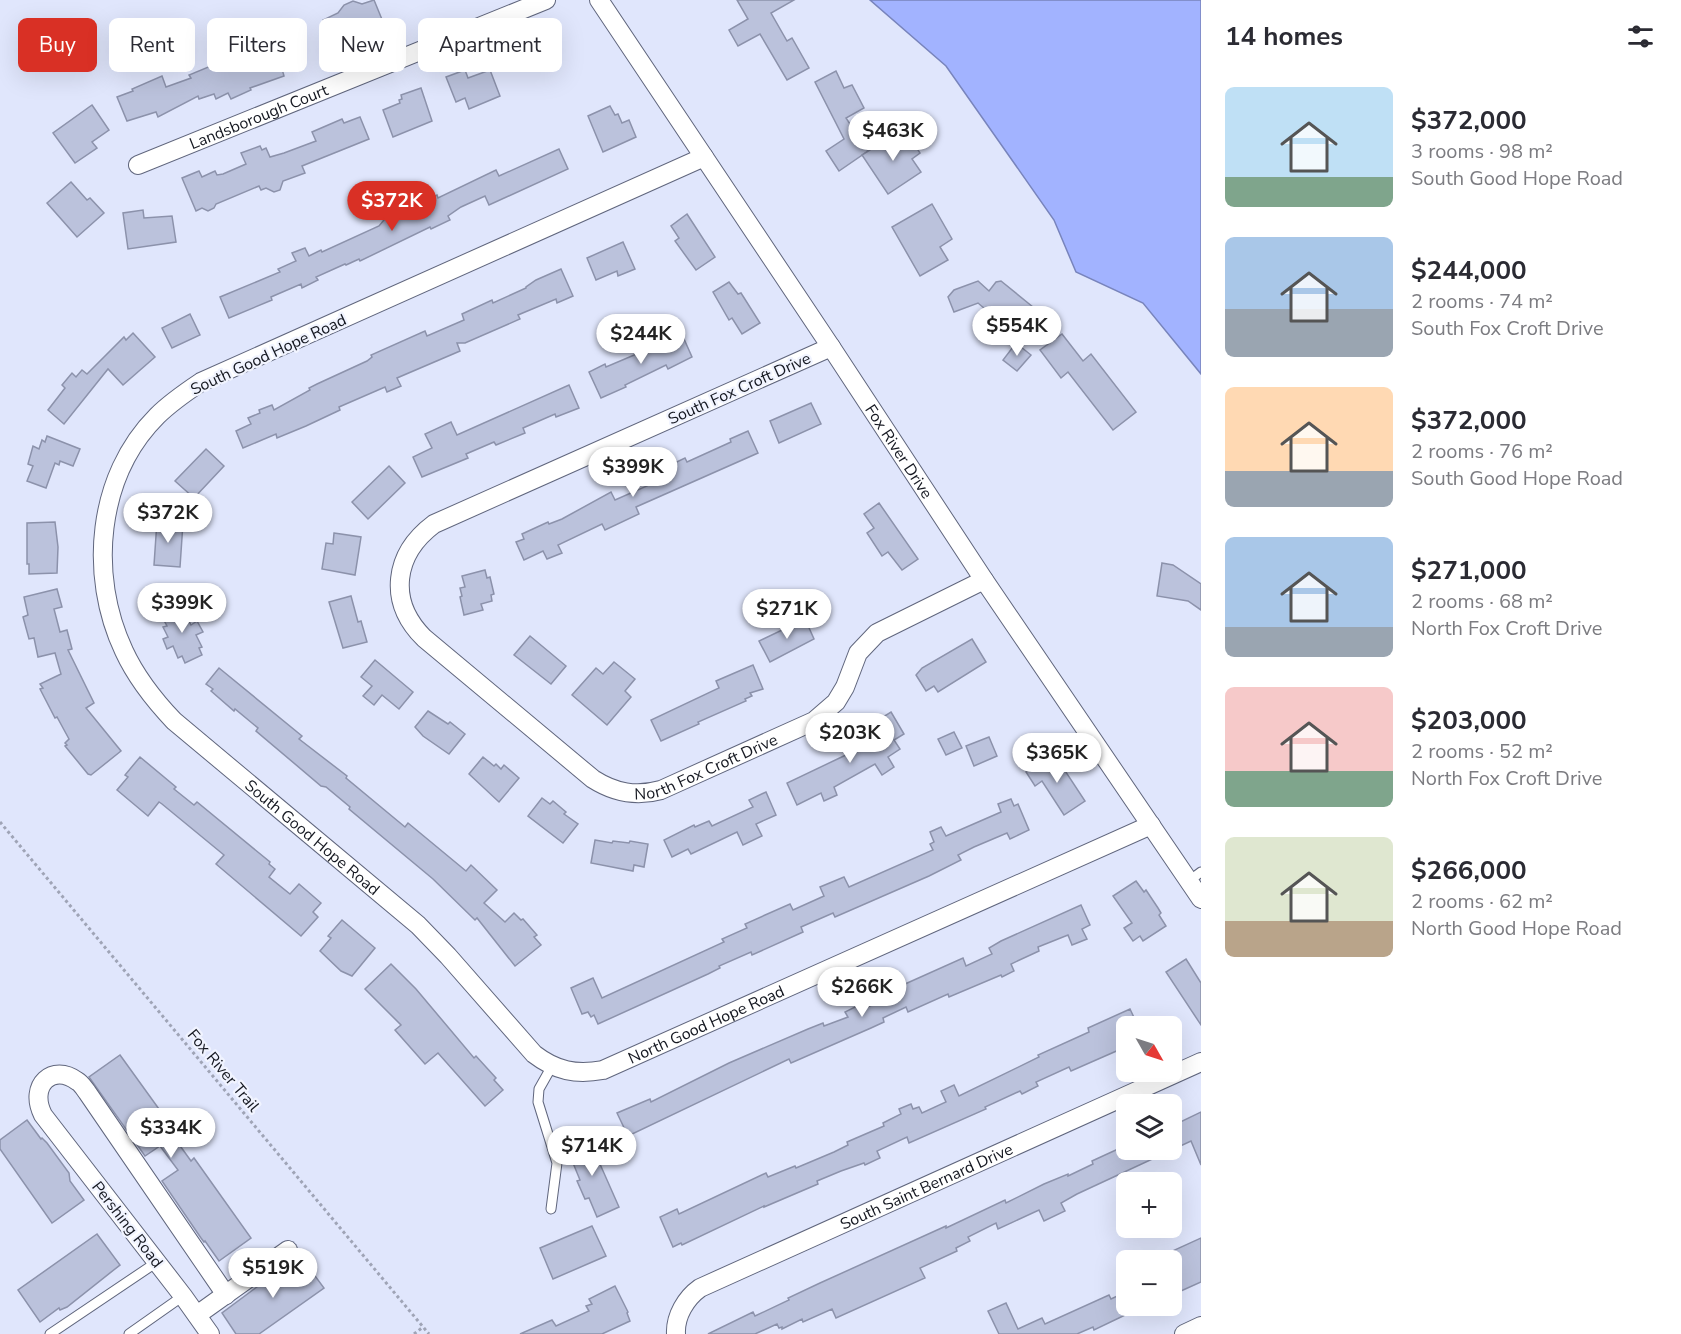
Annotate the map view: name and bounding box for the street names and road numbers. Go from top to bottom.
street label: Landsborough Court [186,79,332,155]
street label: South Good Hope Road [187,309,350,401]
street label: South Fox Croft Drive [665,348,814,430]
street label: Fox River Drive [860,400,938,503]
street label: North Fox Croft Drive [634,729,781,806]
street label: South Good Hope Road [240,775,384,901]
street label: North Good Hope Road [625,980,788,1069]
street label: Fox River Trail [182,1025,264,1117]
street label: South Saint Bernard Drive [837,1138,1016,1235]
street label: Pershing Road [86,1177,168,1272]

